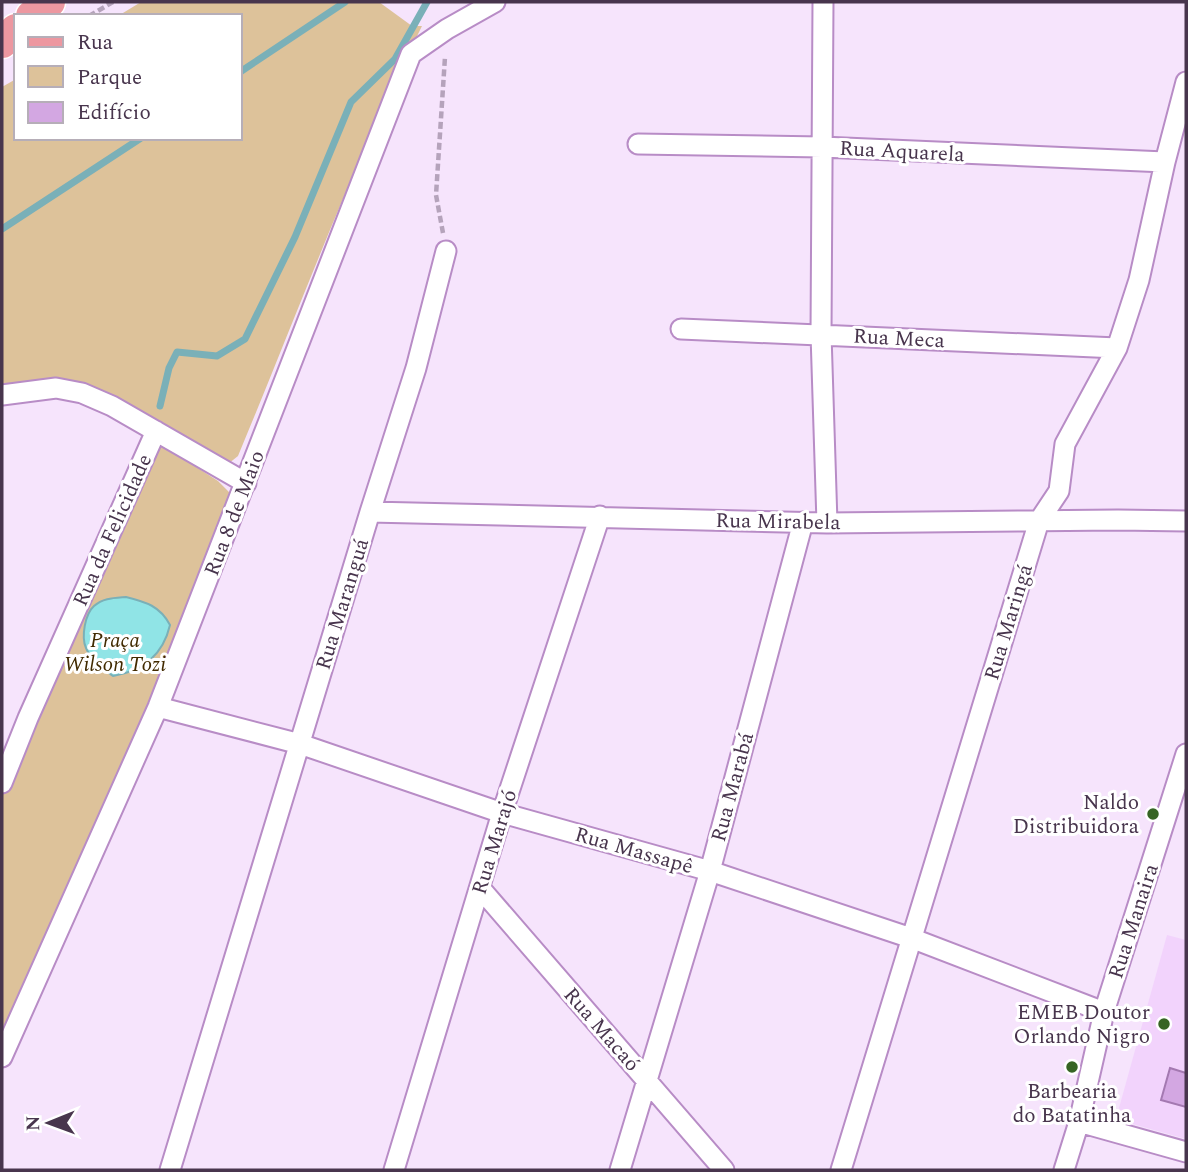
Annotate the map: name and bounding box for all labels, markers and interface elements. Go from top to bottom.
legend [14,14,242,140]
text: Rua [77,27,114,59]
text: Parque [77,62,142,94]
text: Edifício [77,97,151,129]
street label: Rua Aquarela [839,133,966,171]
street label: Rua Meca [852,321,946,357]
street label: Rua 8 de Maio [196,446,274,581]
street label: Rua da Felicidade [65,449,161,612]
street label: Rua Mirabela [715,505,842,539]
street label: Rua Maranguá [308,534,378,674]
street label: Rua Maringá [976,559,1042,684]
park label: Praça Wilson Tozi [64,625,166,681]
street label: Rua Marabá [703,728,763,846]
street label: Rua Marajó [464,786,526,899]
place label: Naldo Distribuidora [1013,787,1140,843]
marker: Naldo Distribuidora [1145,806,1161,822]
street label: Rua Massapê [571,819,697,883]
street label: Rua Manaira [1100,859,1168,983]
street label: Rua Macaó [555,980,647,1079]
place label: EMEB Doutor Orlando Nigro [1013,997,1150,1053]
marker: EMEB Doutor Orlando Nigro [1156,1016,1172,1032]
marker: Barbearia do Batatinha [1064,1059,1080,1075]
place label: Barbearia do Batatinha [1013,1076,1132,1132]
north arrow [14,1088,84,1158]
text: N [19,1115,48,1131]

